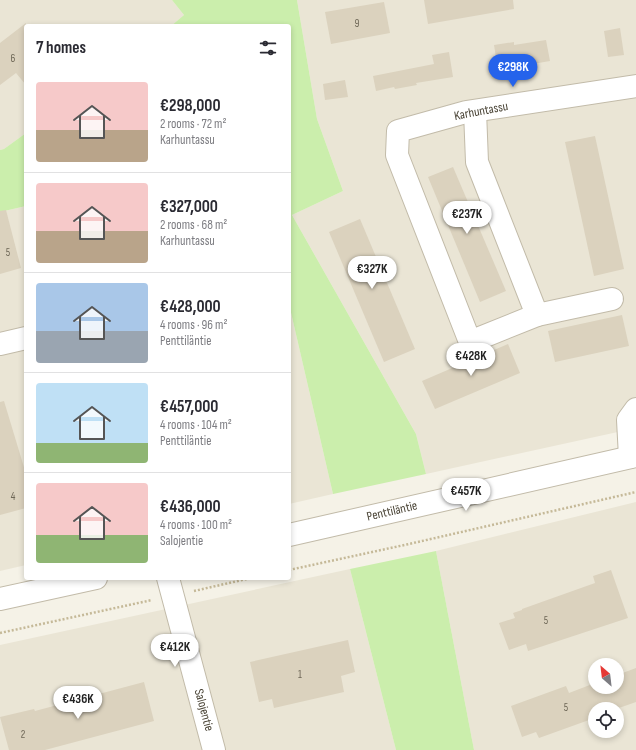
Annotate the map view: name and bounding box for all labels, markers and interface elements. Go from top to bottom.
house number: 9 [355,17,360,30]
icon: filters [257,37,279,59]
text: 7 homes [36,38,86,58]
house number: 6 [11,52,16,65]
pin: €298K [485,54,541,88]
text: €298K [497,59,529,75]
text: €298,000 [160,96,221,116]
icon: home [68,98,116,146]
street label: Karhuntassu [453,98,509,124]
text: 2 rooms · 72 m² [160,116,226,132]
text: Karhuntassu [160,132,215,148]
text: €327,000 [160,197,218,217]
icon: home [68,199,116,247]
pin: €237K [439,201,495,235]
text: €237K [452,206,482,222]
text: 2 rooms · 68 m² [160,217,227,233]
text: Karhuntassu [160,233,215,249]
house number: 5 [6,246,10,259]
pin: €327K [344,256,400,290]
text: €327K [357,261,387,277]
text: €428,000 [160,297,221,317]
icon: home [68,299,116,347]
text: 4 rooms · 96 m² [160,317,227,333]
text: Penttiläntie [160,333,211,349]
pin: €428K [443,343,499,377]
text: €428K [455,348,487,364]
text: €457,000 [160,397,218,417]
icon: home [68,399,116,447]
text: 4 rooms · 104 m² [160,417,232,433]
text: Penttiläntie [160,433,211,449]
pin: €457K [438,478,494,512]
text: €457K [451,483,481,499]
house number: 4 [11,490,16,503]
text: €436,000 [160,497,221,517]
street label: Penttiläntie [365,497,419,525]
icon: home [68,499,116,547]
text: 4 rooms · 100 m² [160,517,232,533]
text: Salojentie [160,533,203,549]
house number: 5 [544,614,548,627]
pin: €412K [147,634,203,668]
text: €412K [160,639,190,655]
north arrow [588,658,624,694]
map controls [588,658,624,738]
house number: 1 [298,668,302,681]
pin: €436K [50,686,106,720]
street label: Salojentie [191,687,217,733]
text: €436K [62,691,94,707]
house number: 5 [564,701,568,714]
button: locate [588,702,624,738]
house number: 2 [21,728,26,741]

